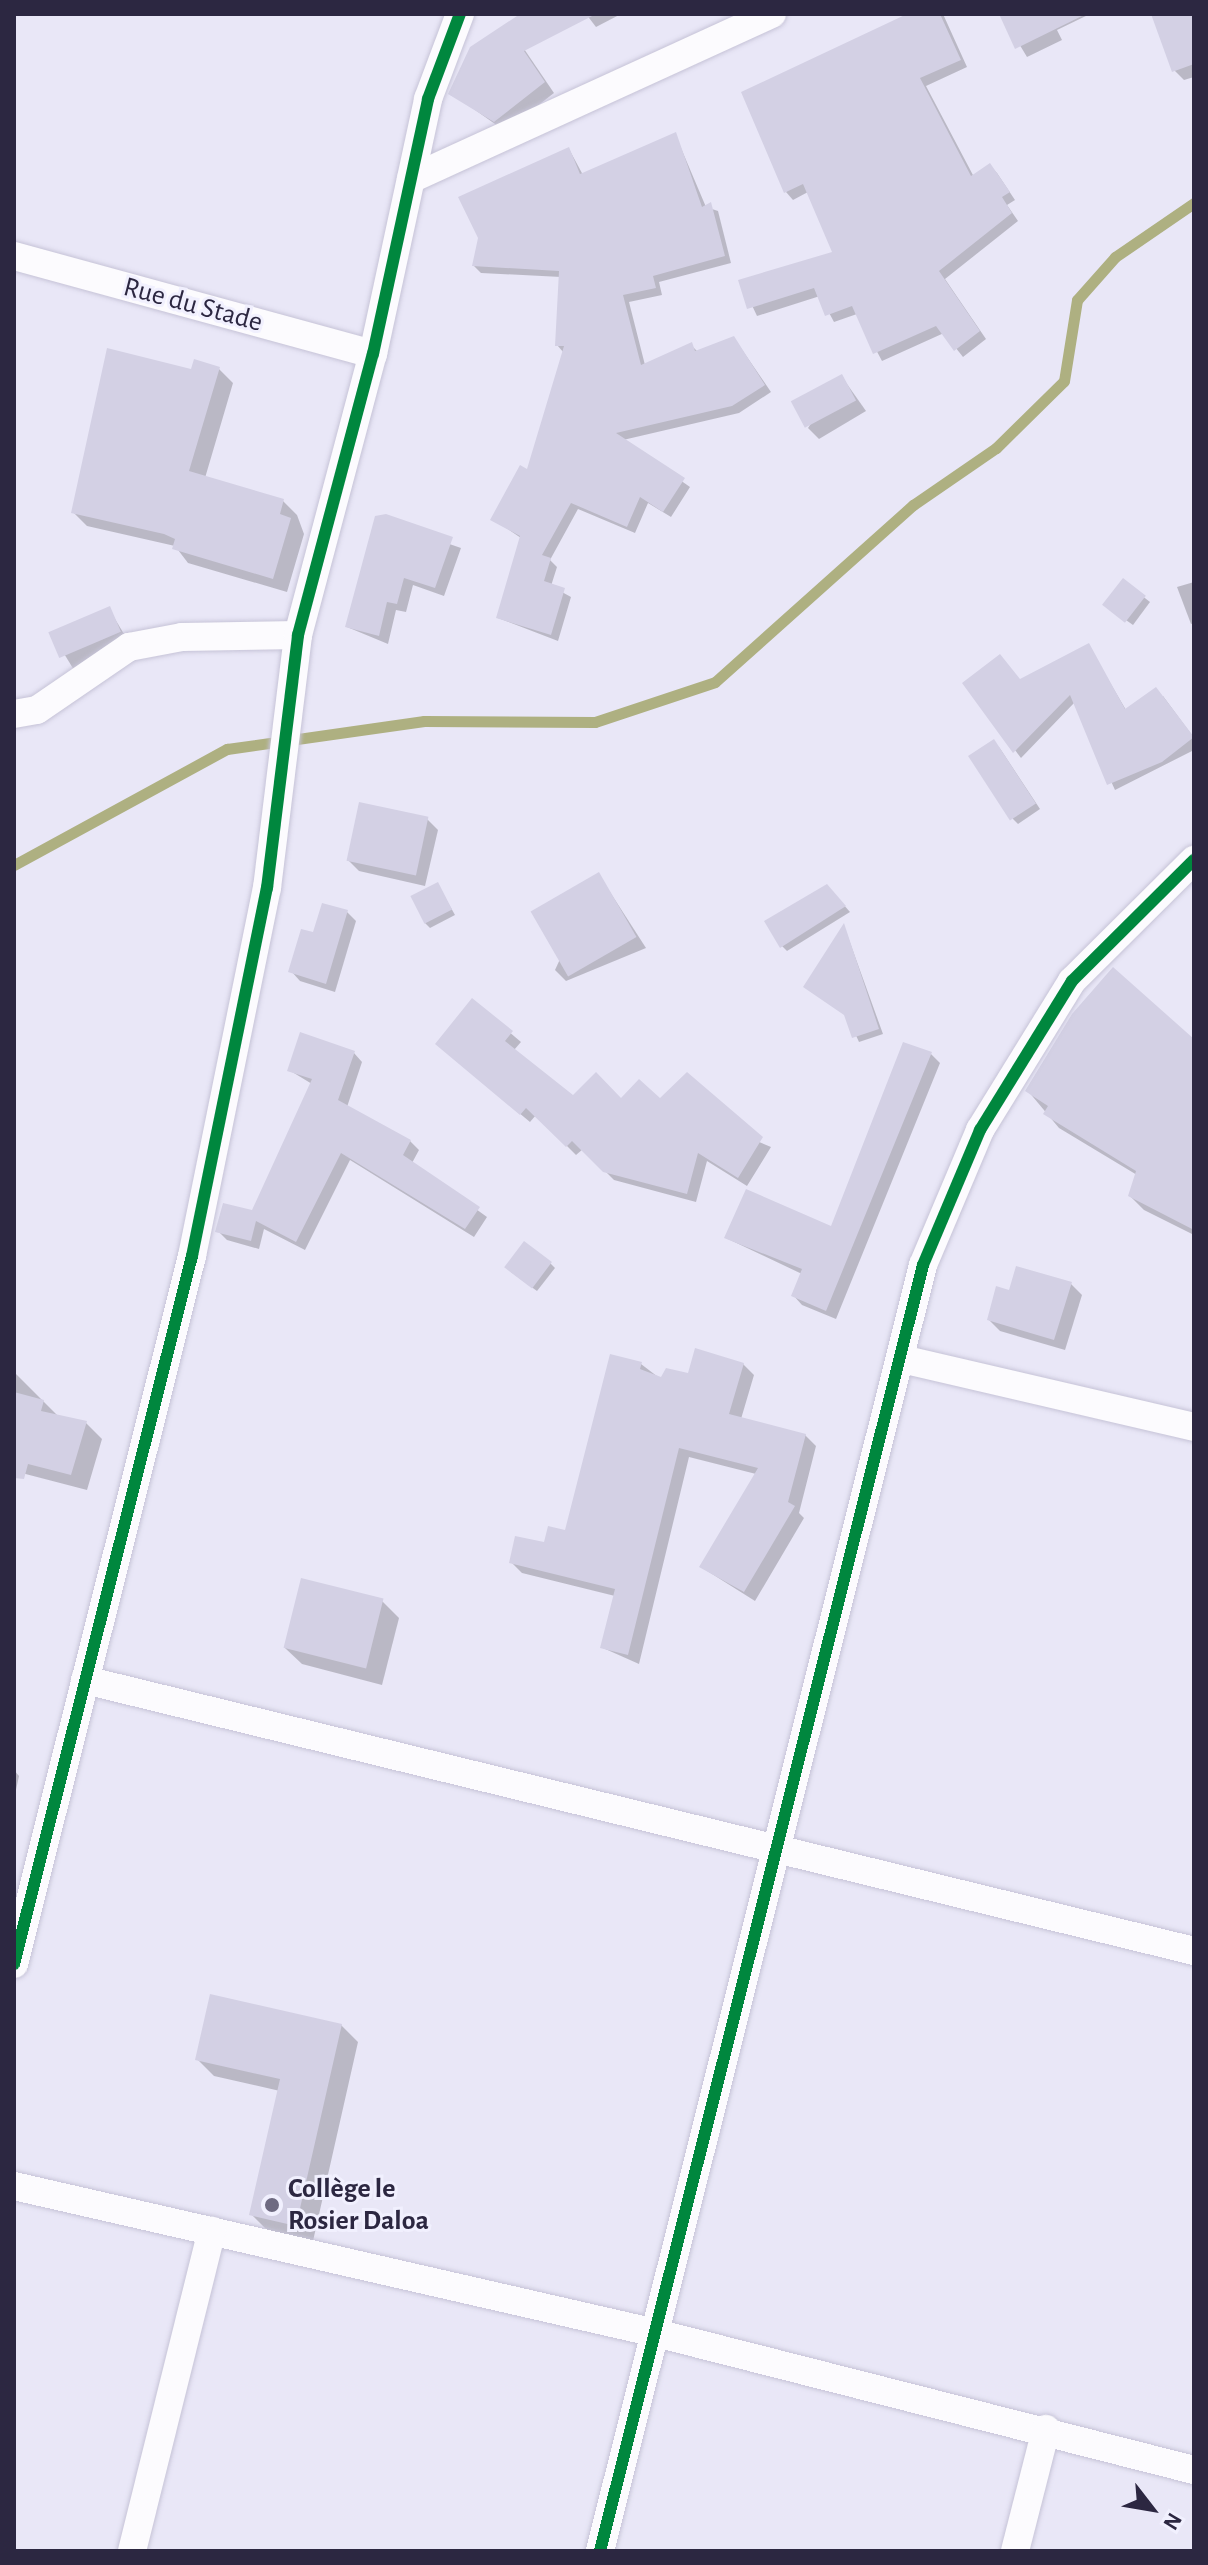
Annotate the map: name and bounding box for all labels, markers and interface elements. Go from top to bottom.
street label: Rue du Stade [120,270,266,340]
place label: Collège le Rosier Daloa [288,2172,429,2238]
marker: Collège le Rosier Daloa [263,2196,281,2214]
north arrow [1112,2469,1192,2549]
text: N [1159,2509,1186,2534]

